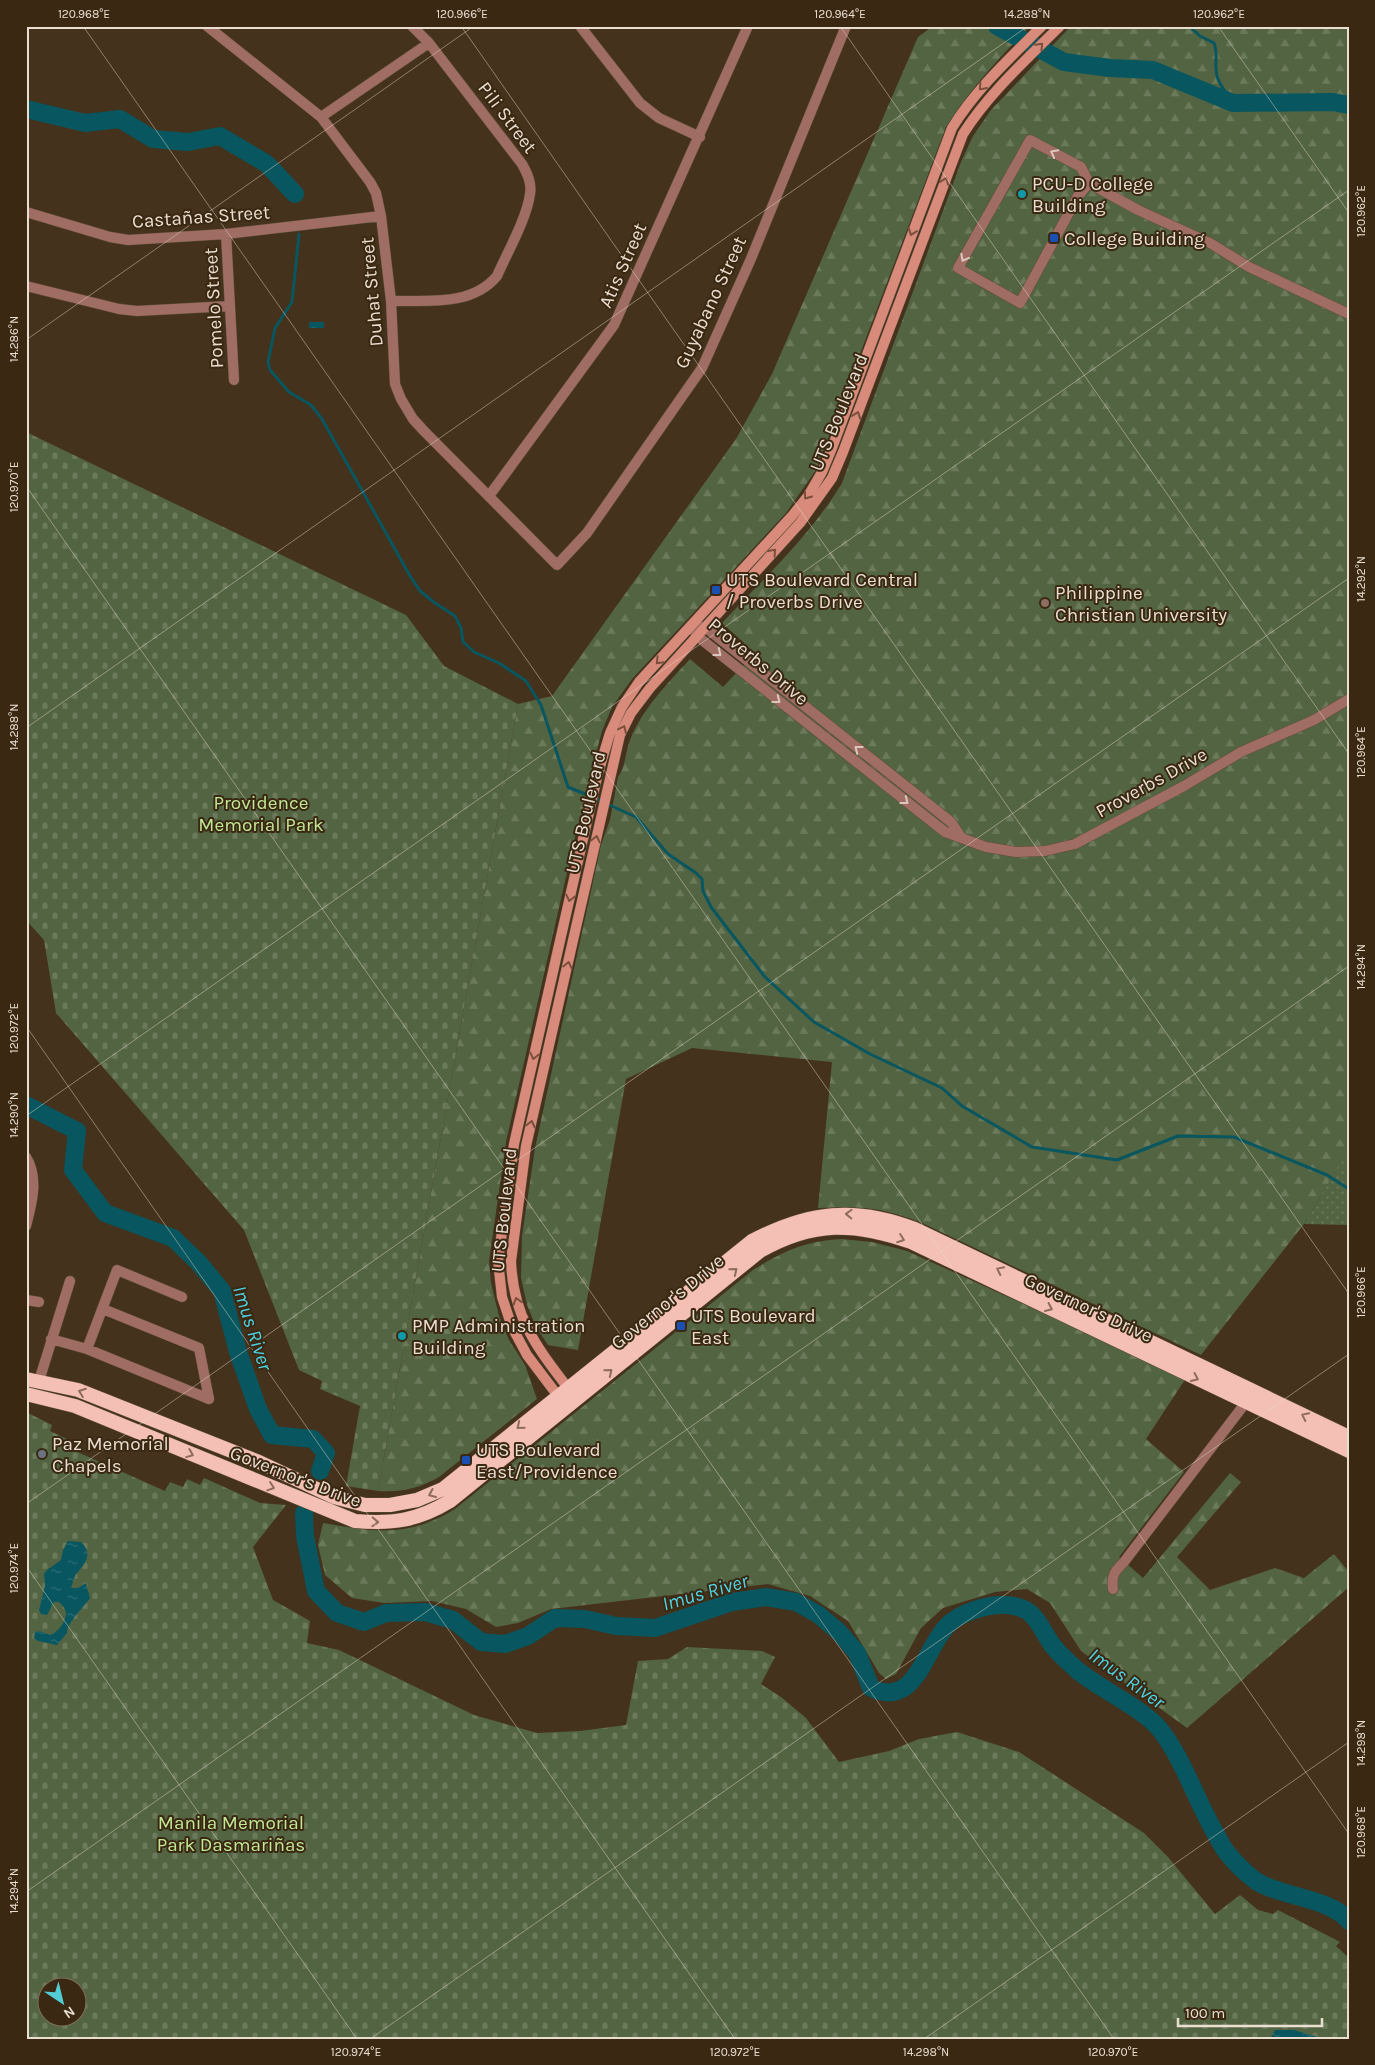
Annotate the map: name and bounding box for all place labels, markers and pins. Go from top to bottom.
place label: PCU-D College Building [1032,173,1153,217]
marker: PCU-D College Building [1016,188,1028,200]
place label: College Building [1064,228,1205,250]
marker: College Building [1048,232,1060,244]
place label: UTS Boulevard Central / Proverbs Drive [726,569,918,613]
place label: Philippine Christian University [1055,582,1227,626]
marker: UTS Boulevard Central / Proverbs Drive [710,584,722,596]
marker: Philippine Christian University [1039,597,1051,609]
place label: UTS Boulevard East [691,1305,816,1349]
place label: PMP Administration Building [412,1315,586,1359]
marker: UTS Boulevard East [675,1320,687,1332]
marker: PMP Administration Building [396,1330,408,1342]
place label: Paz Memorial Chapels [52,1433,169,1477]
place label: UTS Boulevard East/Providence [476,1439,617,1483]
marker: Paz Memorial Chapels [36,1448,48,1460]
marker: UTS Boulevard East/Providence [460,1454,472,1466]

